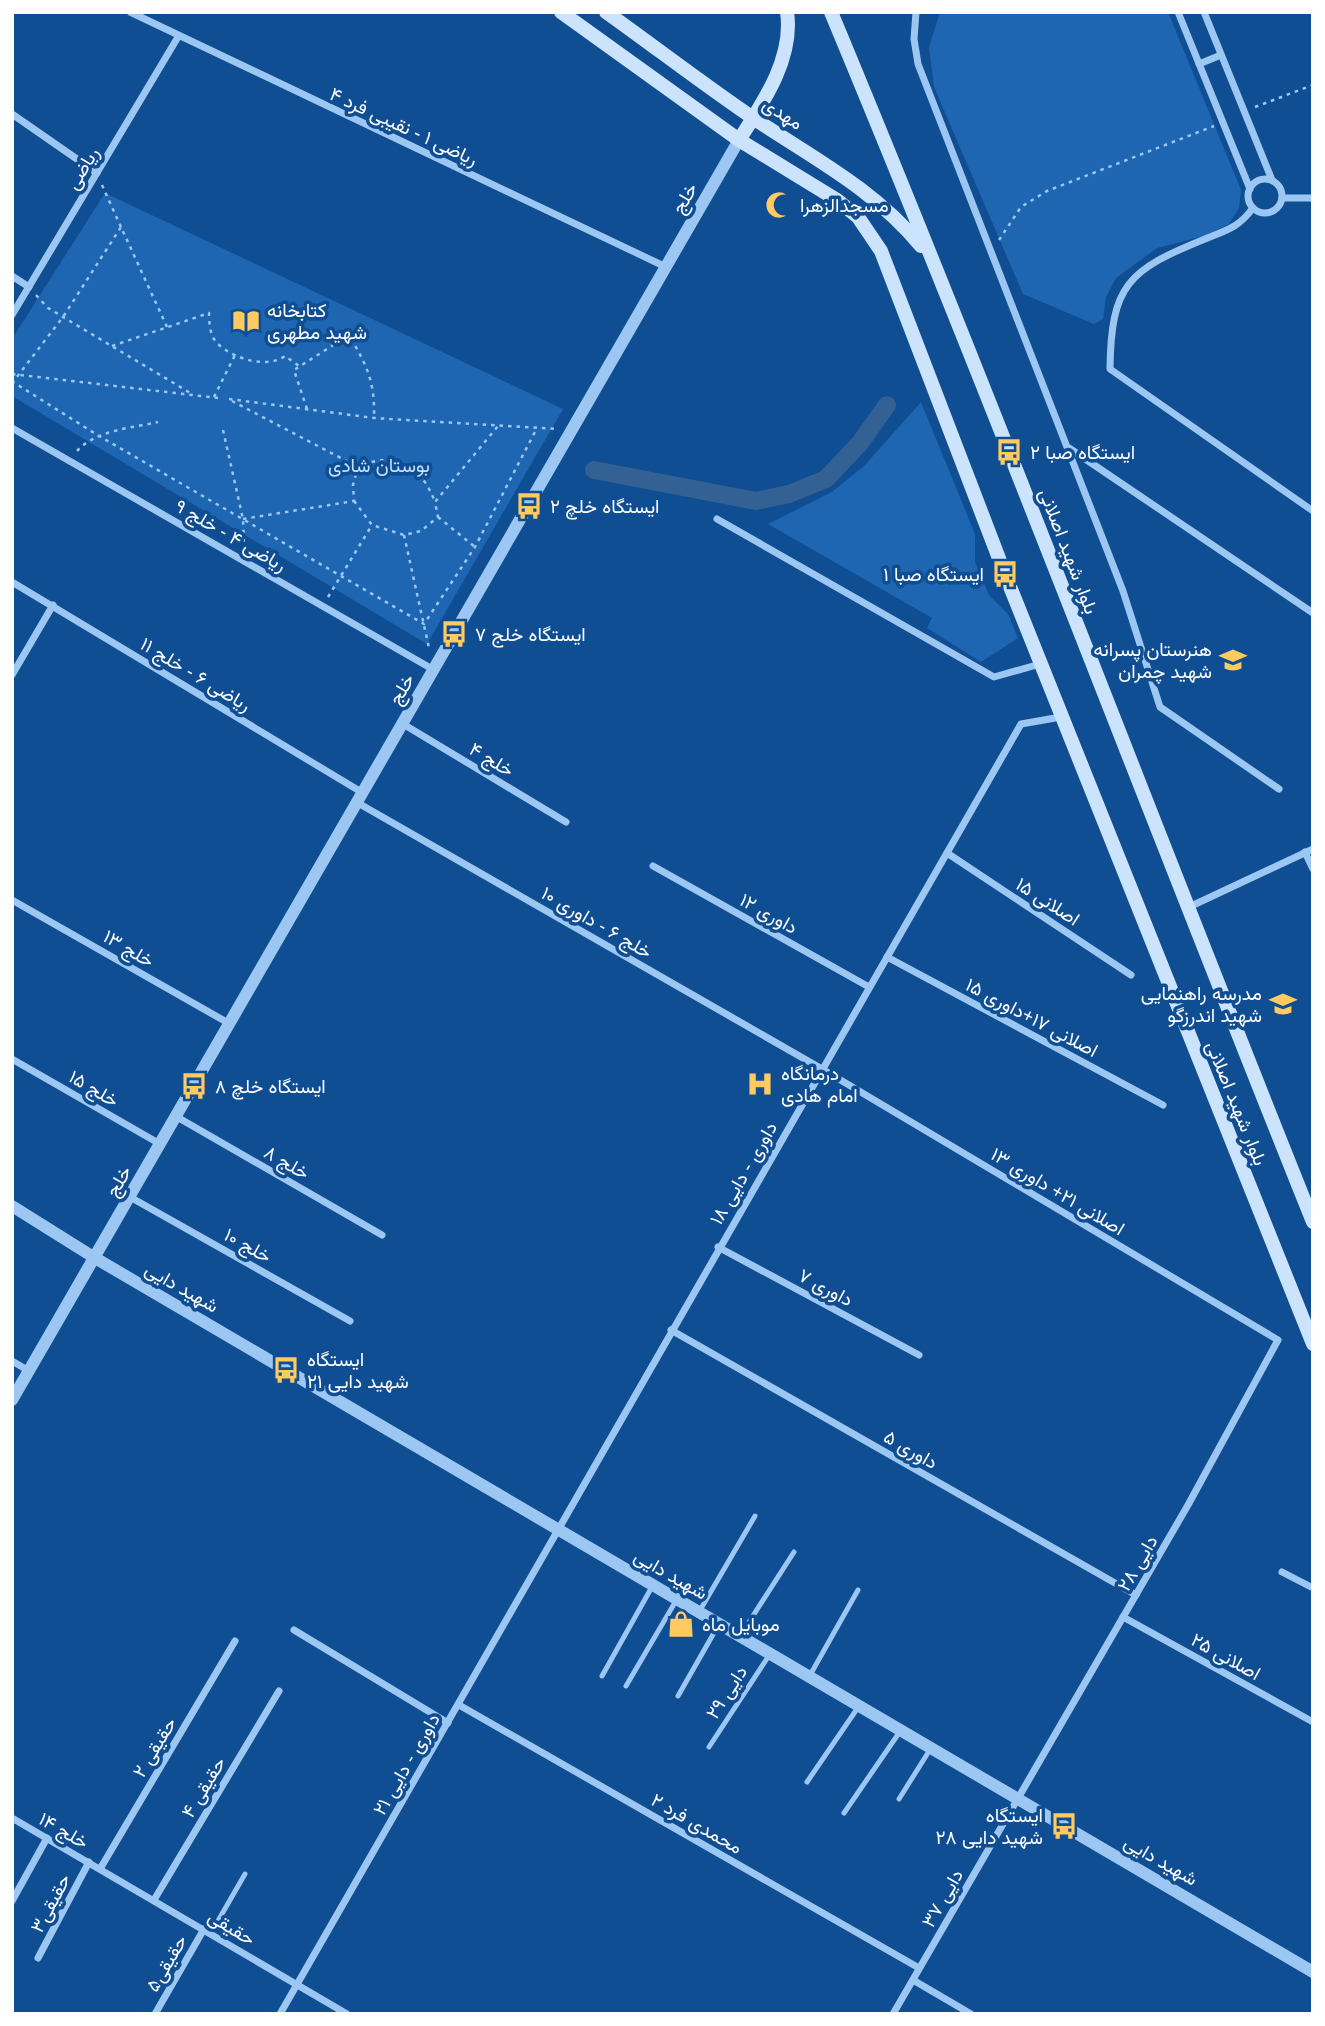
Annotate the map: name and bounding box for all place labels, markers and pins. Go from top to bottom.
mosque icon: مسجدالزهرا [764,190,794,220]
place label: مسجدالزهرا [800,195,889,217]
place label: کتابخانه شهید مطهری [267,300,367,344]
library icon: کتابخانه شهید مطهری [231,306,261,336]
bus stop icon: ایستگاه صبا ۲ [994,437,1024,467]
place label: ایستگاه صبا ۲ [1030,442,1135,464]
bus stop icon: ایستگاه خلچ ۲ [514,491,544,521]
place label: ایستگاه خلچ ۲ [550,496,660,520]
bus stop icon: ایستگاه صبا ۱ [990,559,1020,589]
place label: ایستگاه صبا ۱ [883,564,984,586]
bus stop icon: ایستگاه خلج ۷ [439,619,469,649]
place label: ایستگاه خلج ۷ [475,624,586,648]
place label: هنرستان پسرانه شهید چمران [1094,639,1212,685]
school or university icon: هنرستان پسرانه شهید چمران [1218,645,1248,675]
place label: مدرسه راهنمایی شهید اندرزگو [1141,983,1262,1027]
school or university icon: مدرسه راهنمایی شهید اندرزگو [1268,989,1298,1019]
place label: درمانگاه امام هادی [781,1063,858,1108]
hospital icon: درمانگاه امام هادی [745,1069,775,1099]
bus stop icon: ایستگاه خلچ ۸ [179,1071,209,1101]
place label: ایستگاه خلچ ۸ [215,1076,326,1100]
place label: ایستگاه شهید دایی ۲۱ [307,1349,409,1393]
bus stop icon: ایستگاه شهید دایی ۲۱ [271,1355,301,1385]
shop icon: موبایل ماه [666,1609,696,1639]
place label: موبایل ماه [702,1614,780,1636]
place label: ایستگاه شهید دایی ۲۸ [936,1805,1043,1849]
bus stop icon: ایستگاه شهید دایی ۲۸ [1049,1811,1079,1841]

